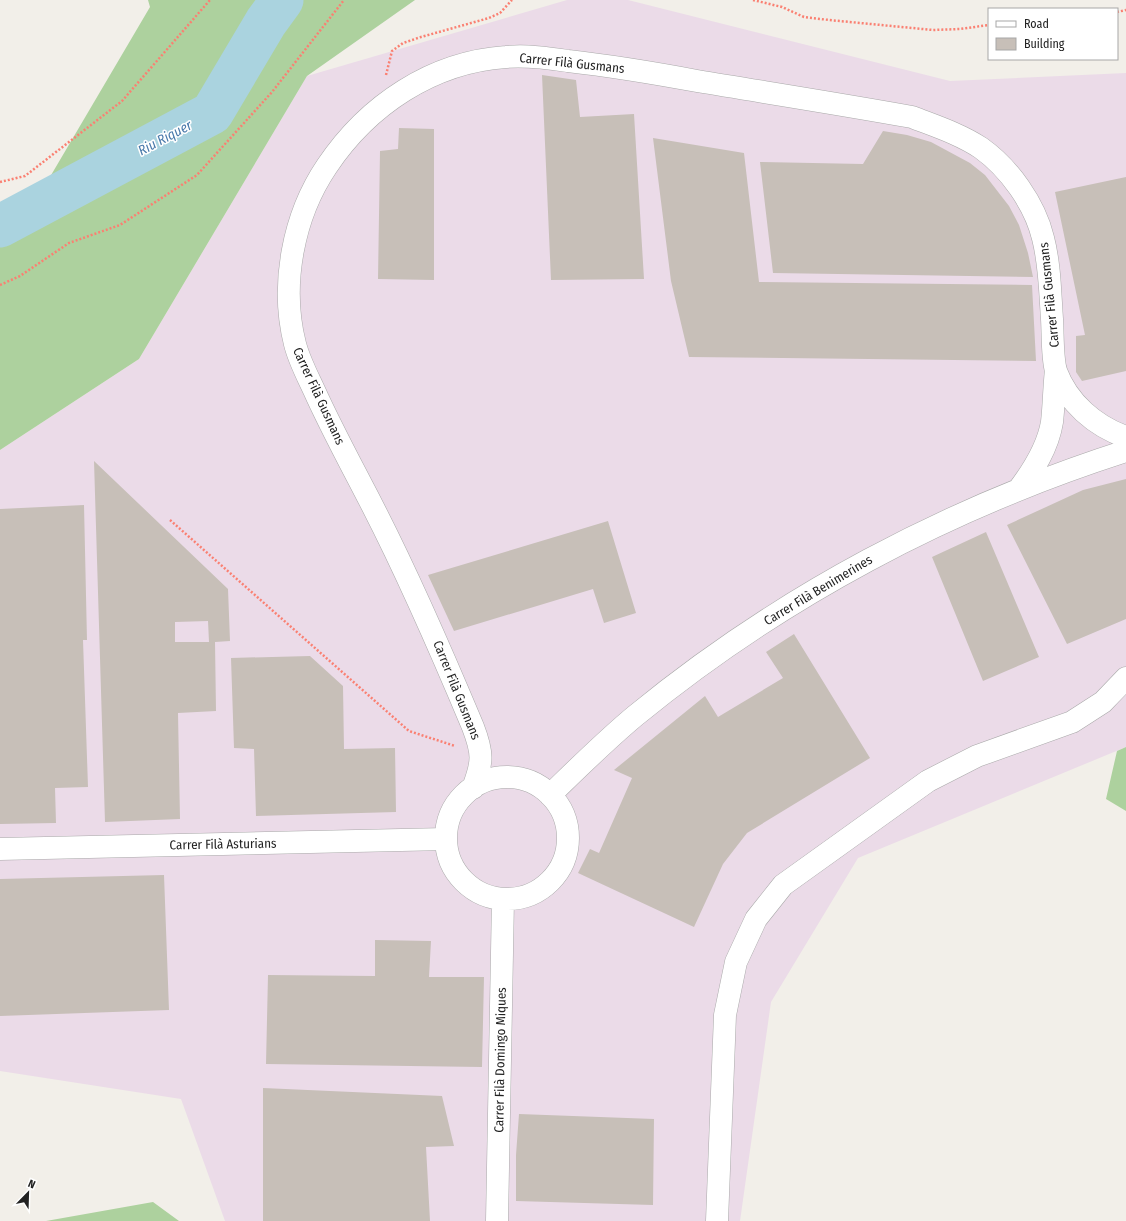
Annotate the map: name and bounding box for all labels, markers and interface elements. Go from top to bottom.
legend [988,8,1118,60]
text: Road [1024,17,1049,31]
text: Building [1024,37,1065,51]
street label: Carrer Filà Gusmans [519,50,626,76]
water label: Riu Riquer [135,116,196,159]
street label: Carrer Filà Gusmans [1036,241,1062,348]
street label: Carrer Filà Gusmans [290,345,348,447]
street label: Carrer Filà Benimerines [761,552,875,628]
street label: Carrer Filà Gusmans [430,638,484,742]
street label: Carrer Filà Asturians [169,836,277,852]
street label: Carrer Filà Domingo Miques [491,987,509,1133]
north arrow [8,1173,48,1213]
text: N [26,1177,37,1192]

